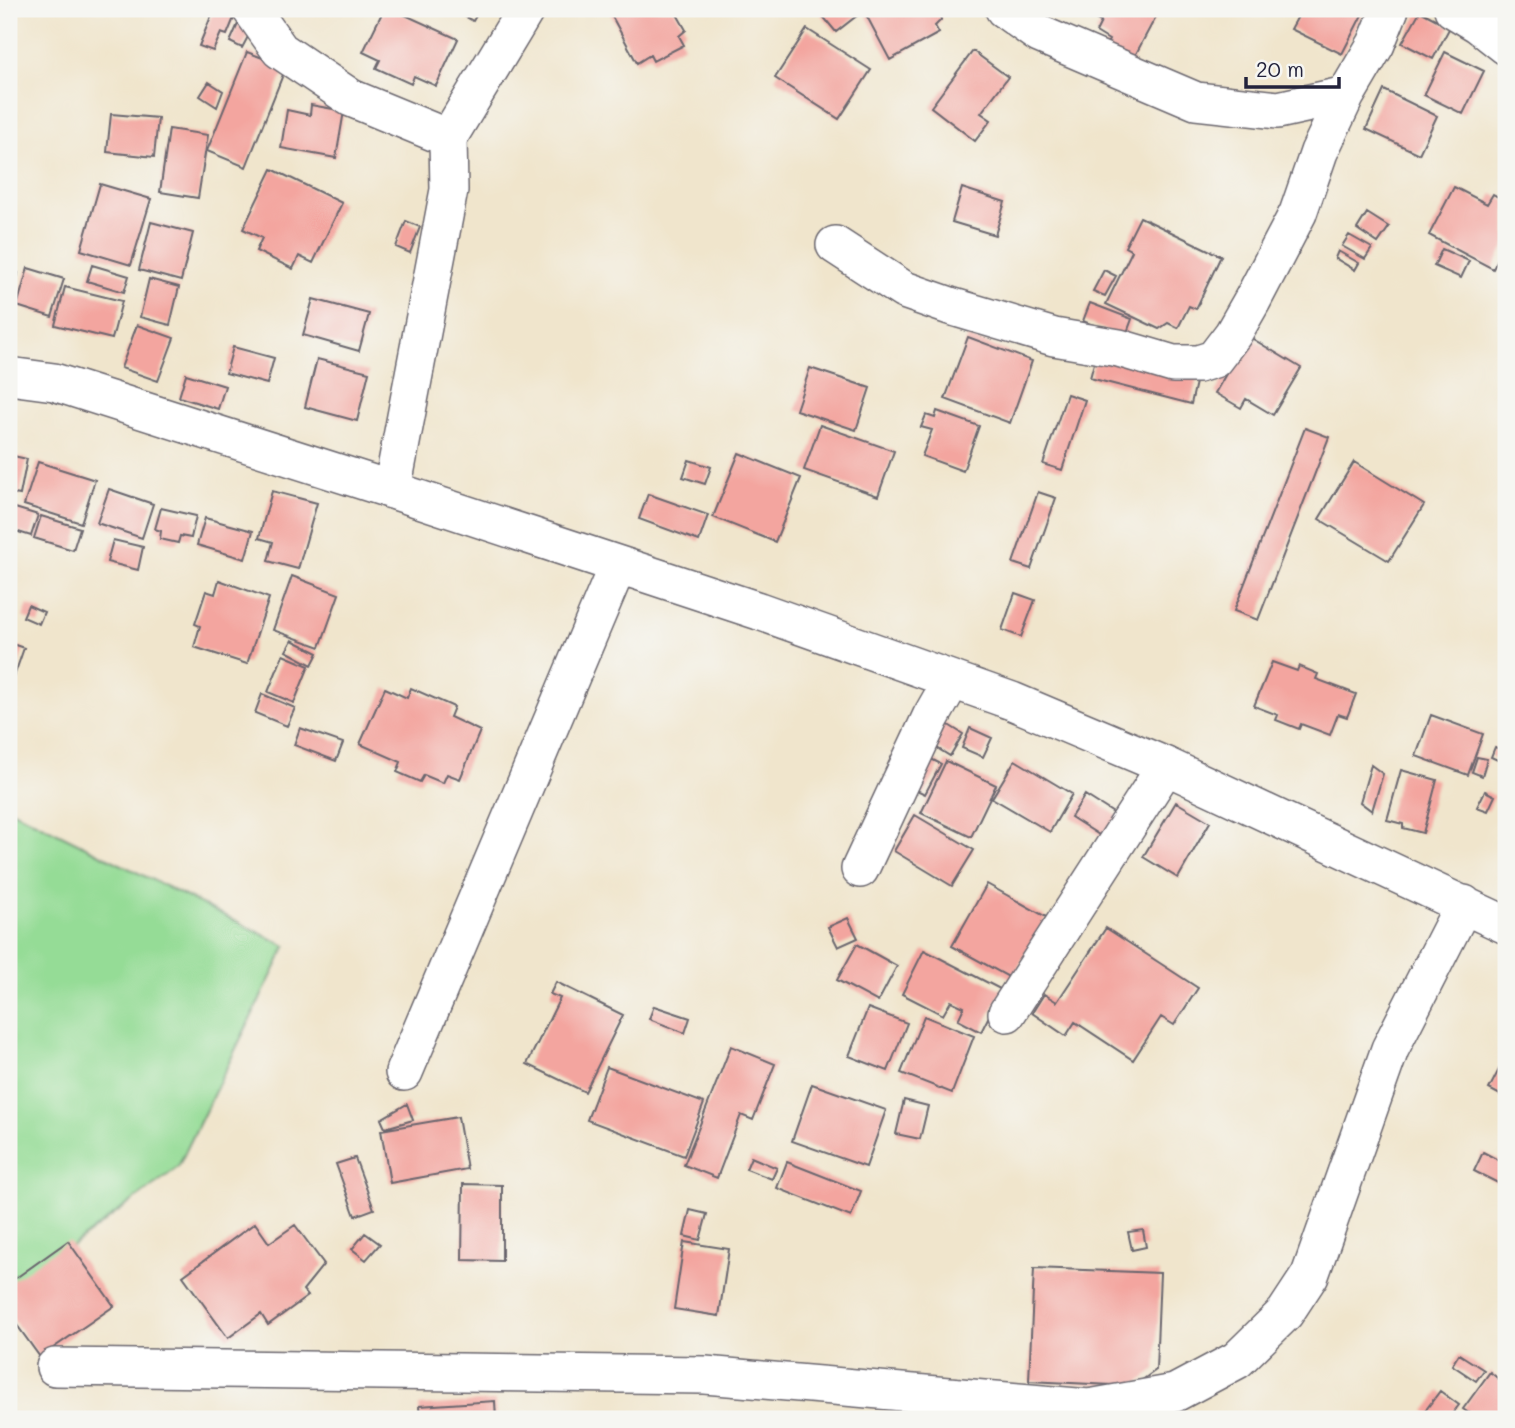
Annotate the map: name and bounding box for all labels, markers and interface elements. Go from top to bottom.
scale bar [1246,46,1338,90]
text: 20 m [1256,55,1304,82]

